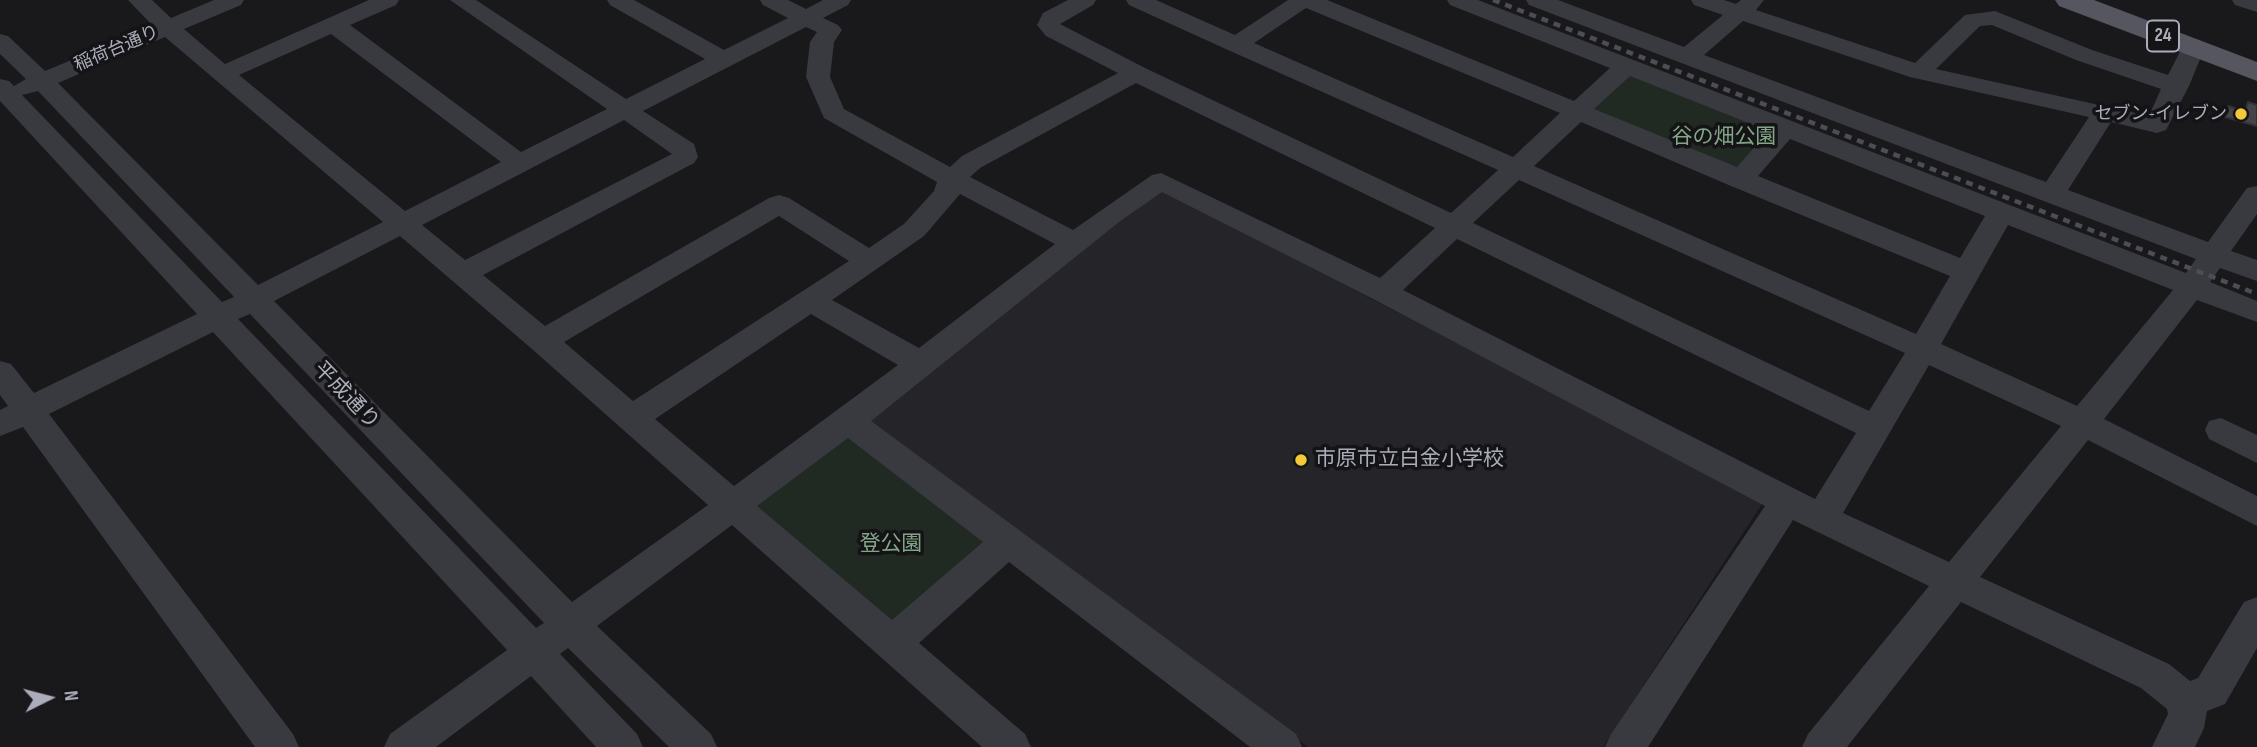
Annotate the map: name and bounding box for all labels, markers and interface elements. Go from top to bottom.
road number: 24 [2147,20,2179,52]
street label: 稲荷台通り [71,21,163,77]
place label: セブン-イレブン [2094,103,2227,125]
marker: セブン-イレブン [2233,106,2249,122]
park label: 谷の畑公園 [1672,125,1776,151]
street label: 平成通り [308,357,384,435]
place label: 市原市立白金小学校 [1315,447,1504,473]
marker: 市原市立白金小学校 [1293,452,1309,468]
park label: 登公園 [860,532,922,558]
north arrow [14,663,84,733]
text: N [58,690,82,702]

